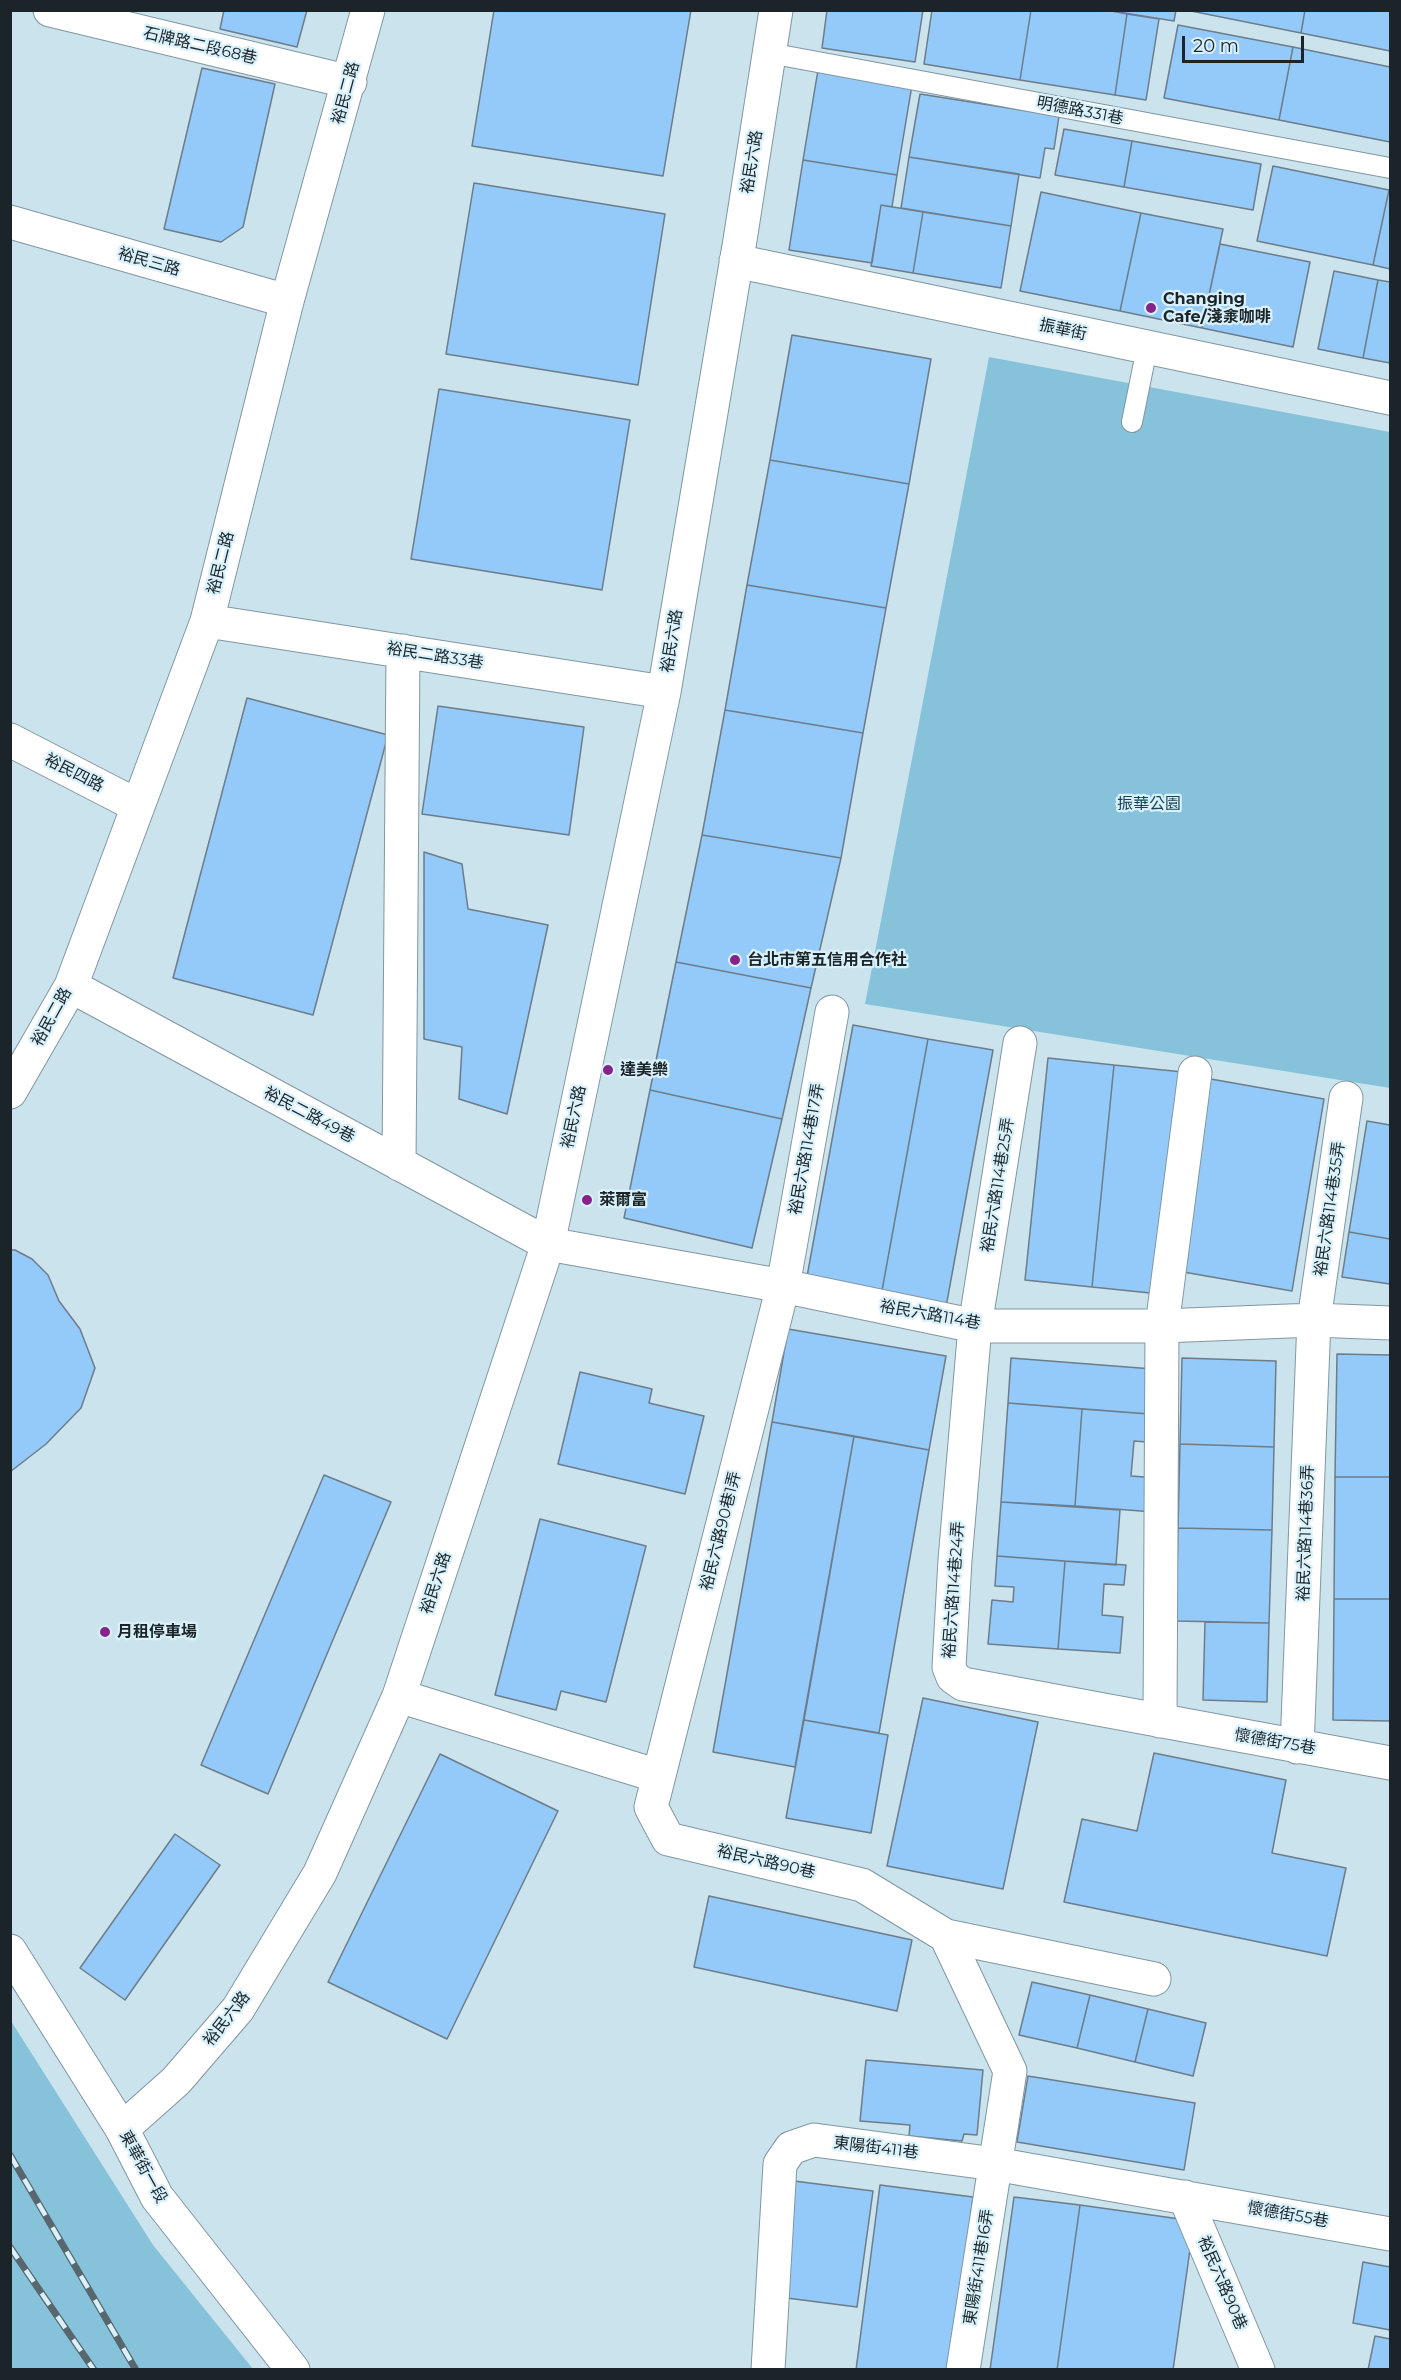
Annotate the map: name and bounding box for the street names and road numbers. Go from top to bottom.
street label: 石牌路二段68巷 [141,24,259,68]
street label: 裕民二路 [328,60,364,126]
street label: 明德路331巷 [1035,93,1125,129]
street label: 裕民六路 [738,129,766,195]
street label: 裕民三路 [116,244,182,280]
street label: 振華街 [1038,316,1088,344]
street label: 裕民二路 [204,530,238,596]
street label: 裕民六路 [658,608,686,674]
street label: 裕民二路33巷 [385,639,485,673]
street label: 裕民四路 [41,750,107,796]
street label: 裕民二路 [28,984,76,1050]
street label: 裕民六路114巷17弄 [786,1082,828,1216]
street label: 裕民二路49巷 [260,1083,358,1147]
street label: 裕民六路 [558,1084,590,1150]
street label: 裕民六路114巷25弄 [978,1116,1018,1254]
street label: 裕民六路114巷35弄 [1311,1140,1349,1278]
street label: 裕民六路114巷 [878,1297,982,1333]
street label: 裕民六路114巷36弄 [1294,1464,1318,1602]
street label: 裕民六路90巷1弄 [697,1469,745,1593]
street label: 裕民六路114巷24弄 [940,1521,968,1659]
street label: 裕民六路 [417,1550,455,1616]
street label: 懷德街75巷 [1233,1725,1317,1759]
street label: 裕民六路90巷 [715,1841,817,1883]
street label: 裕民六路 [200,1988,254,2050]
street label: 東華街一段 [115,2127,171,2207]
street label: 東陽街411巷 [832,2133,920,2163]
street label: 懷德街55巷 [1246,2198,1330,2232]
street label: 東陽街411巷16弄 [960,2208,998,2326]
street label: 裕民六路90巷 [1194,2233,1250,2333]

